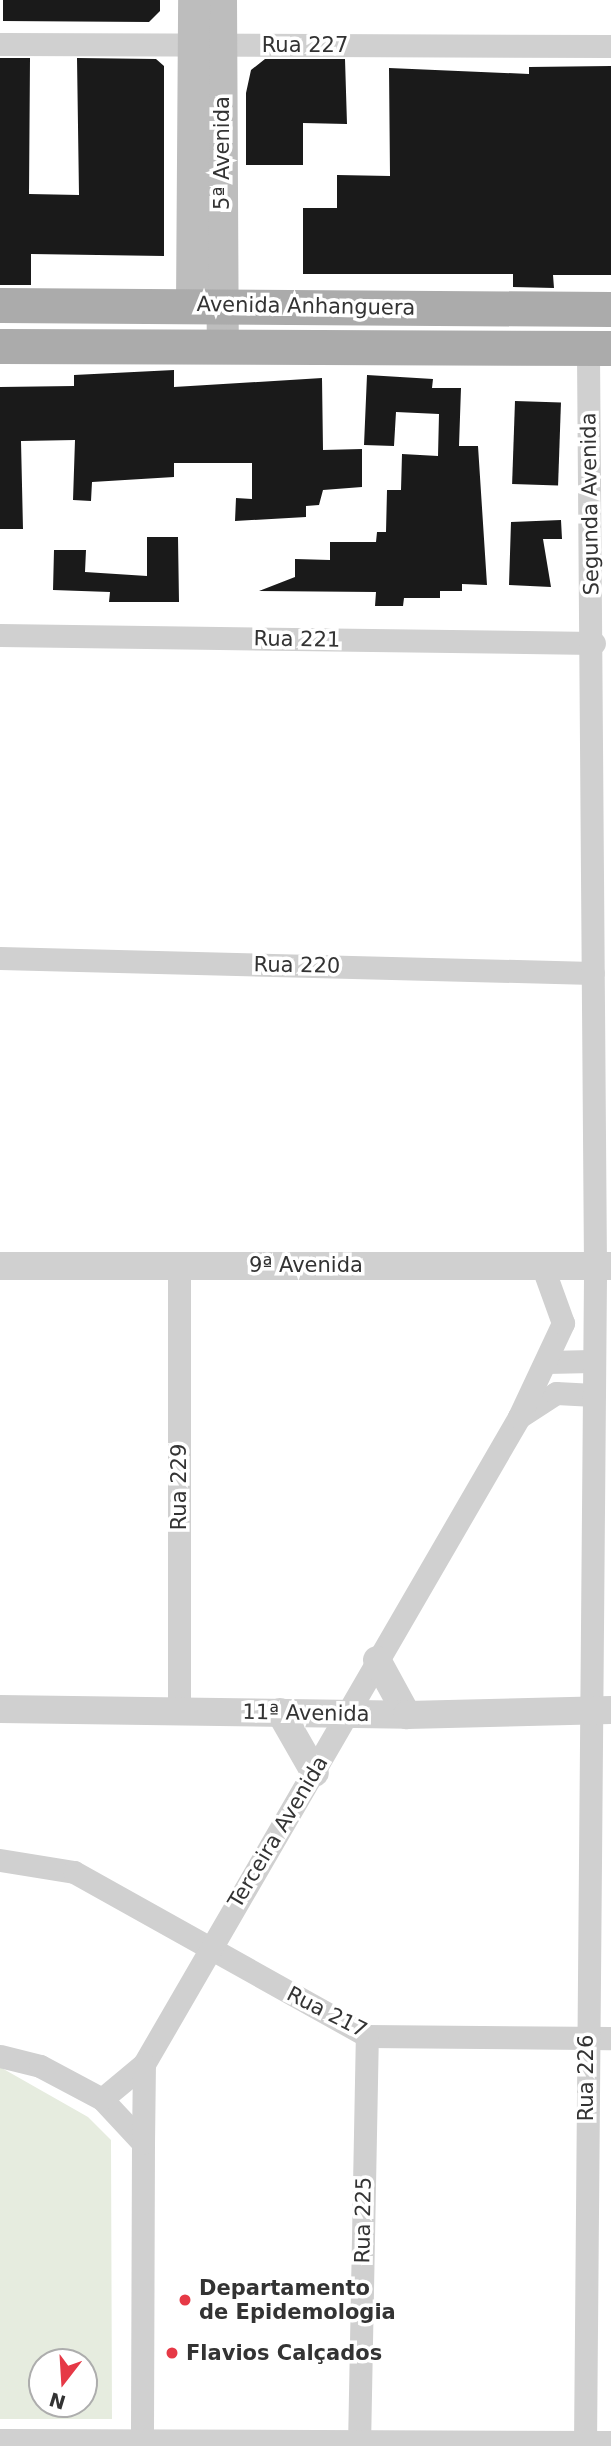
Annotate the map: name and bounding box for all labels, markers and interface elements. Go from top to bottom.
street label: Rua 227 [262,32,348,58]
street label: 5ª Avenida [209,96,235,210]
street label: Avenida Anhanguera [196,291,416,321]
street label: Segunda Avenida [576,412,604,596]
street label: Rua 221 [253,626,341,652]
street label: Rua 220 [253,952,341,978]
street label: 9ª Avenida [249,1252,363,1278]
street label: Rua 229 [166,1444,192,1530]
street label: 11ª Avenida [242,1699,370,1727]
street label: Terceira Avenida [223,1752,333,1912]
street label: Rua 217 [283,1981,371,2043]
street label: Rua 226 [573,2035,599,2121]
street label: Rua 225 [350,2176,376,2264]
place label: Departamento de Epidemologia [199,2275,396,2325]
marker: Departamento de Epidemologia [177,2292,193,2308]
place label: Flavios Calçados [186,2340,382,2366]
marker: Flavios Calçados [164,2345,180,2361]
north arrow [28,2348,98,2418]
text: N [47,2388,68,2414]

